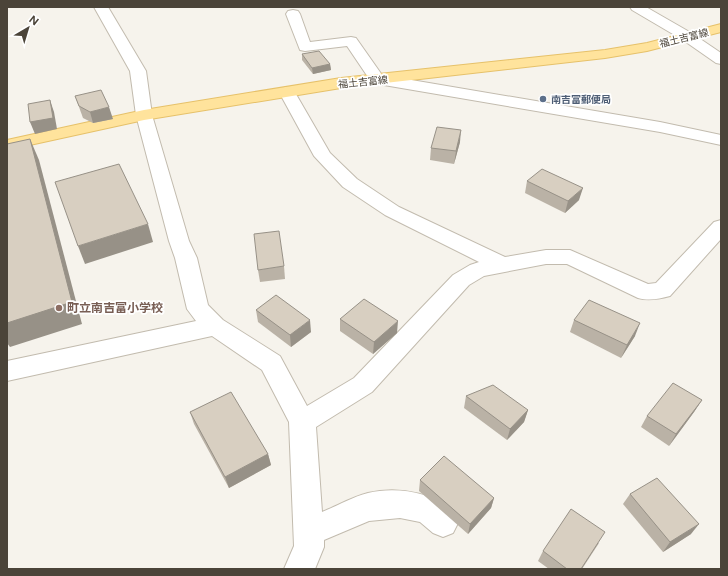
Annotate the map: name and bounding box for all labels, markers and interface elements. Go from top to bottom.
north arrow [8,8,48,48]
text: N [26,13,41,28]
street label: 福土吉富線 [658,26,710,50]
street label: 福土吉富線 [337,73,389,91]
place label: 南吉富郵便局 [551,93,611,106]
marker: 南吉富郵便局 [538,94,548,104]
place label: 町立南吉富小学校 [67,301,163,315]
marker: 町立南吉富小学校 [54,303,64,313]

